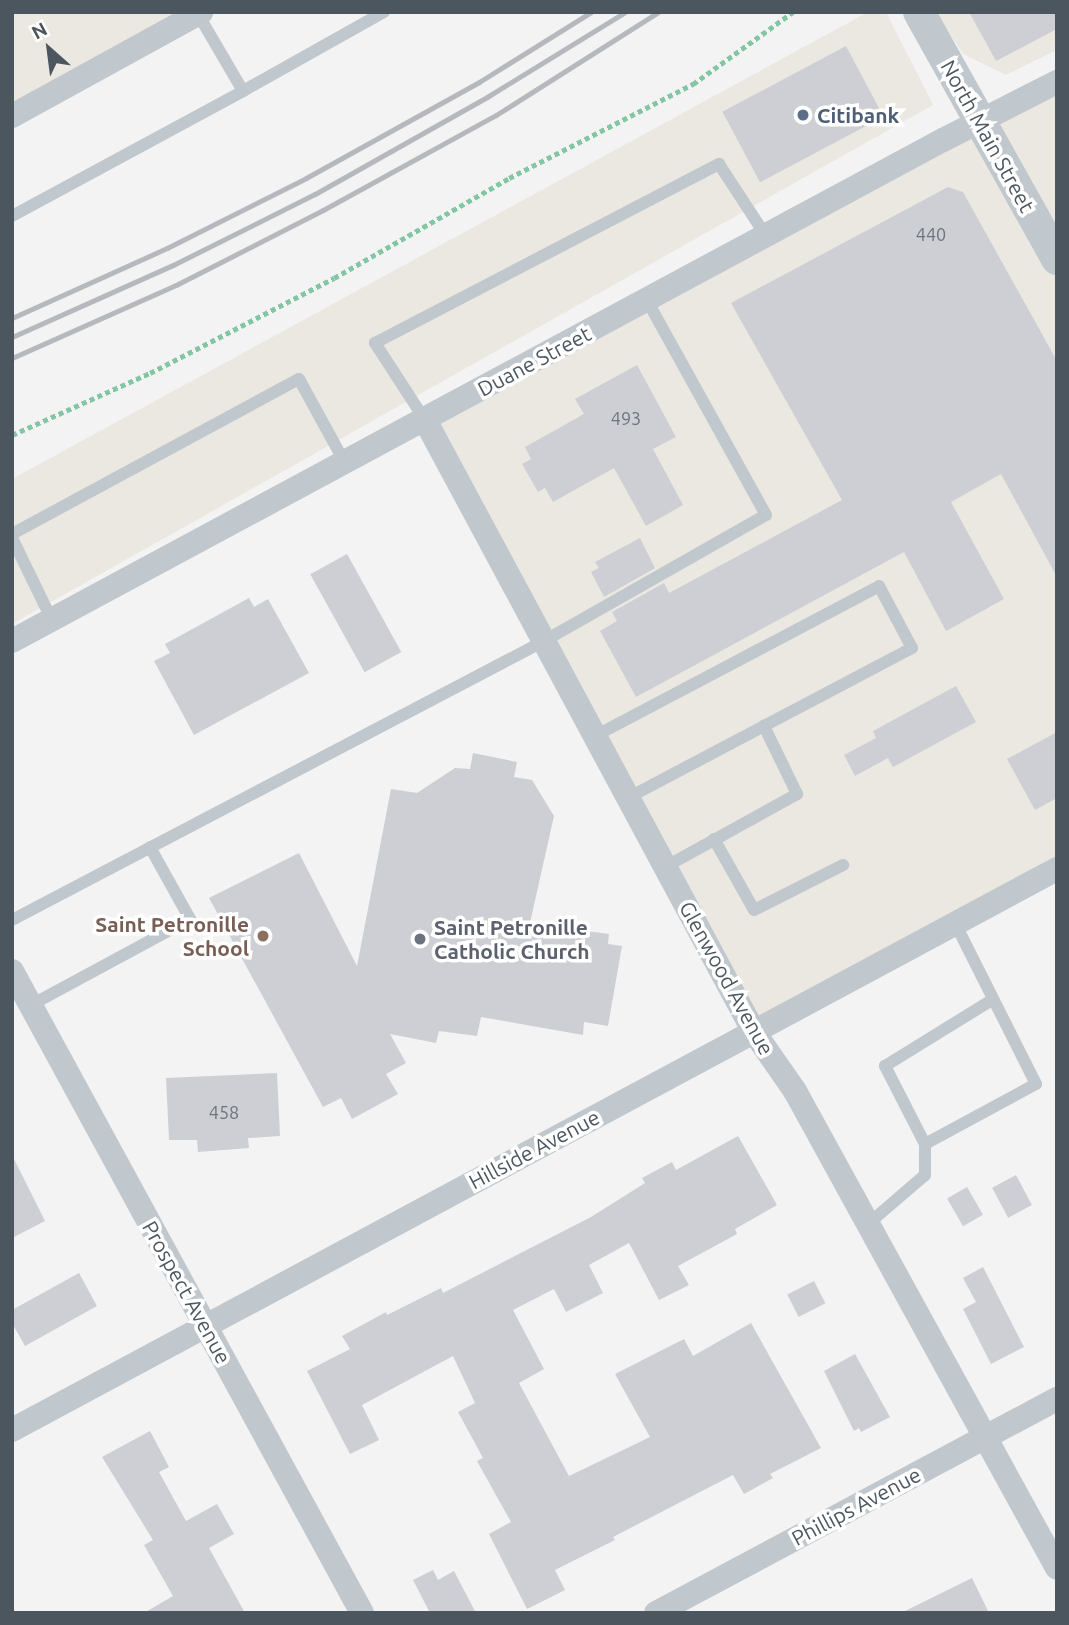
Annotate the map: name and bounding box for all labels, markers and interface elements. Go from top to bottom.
north arrow [14,14,84,84]
text: N [28,17,51,44]
street label: North Main Street [936,56,1040,216]
place label: Citibank [817,102,899,128]
marker: Citibank [795,107,811,123]
house number: 440 [916,223,946,245]
street label: Duane Street [473,321,595,401]
house number: 493 [611,407,641,429]
street label: Glenwood Avenue [674,897,780,1059]
place label: Saint Petronille School [95,911,249,961]
place label: Saint Petronille Catholic Church [434,914,590,964]
marker: Saint Petronille School [255,928,271,944]
marker: Saint Petronille Catholic Church [412,931,428,947]
house number: 458 [209,1101,239,1123]
street label: Hillside Avenue [464,1104,604,1194]
street label: Prospect Avenue [137,1216,237,1368]
street label: Phillips Avenue [787,1461,925,1551]

